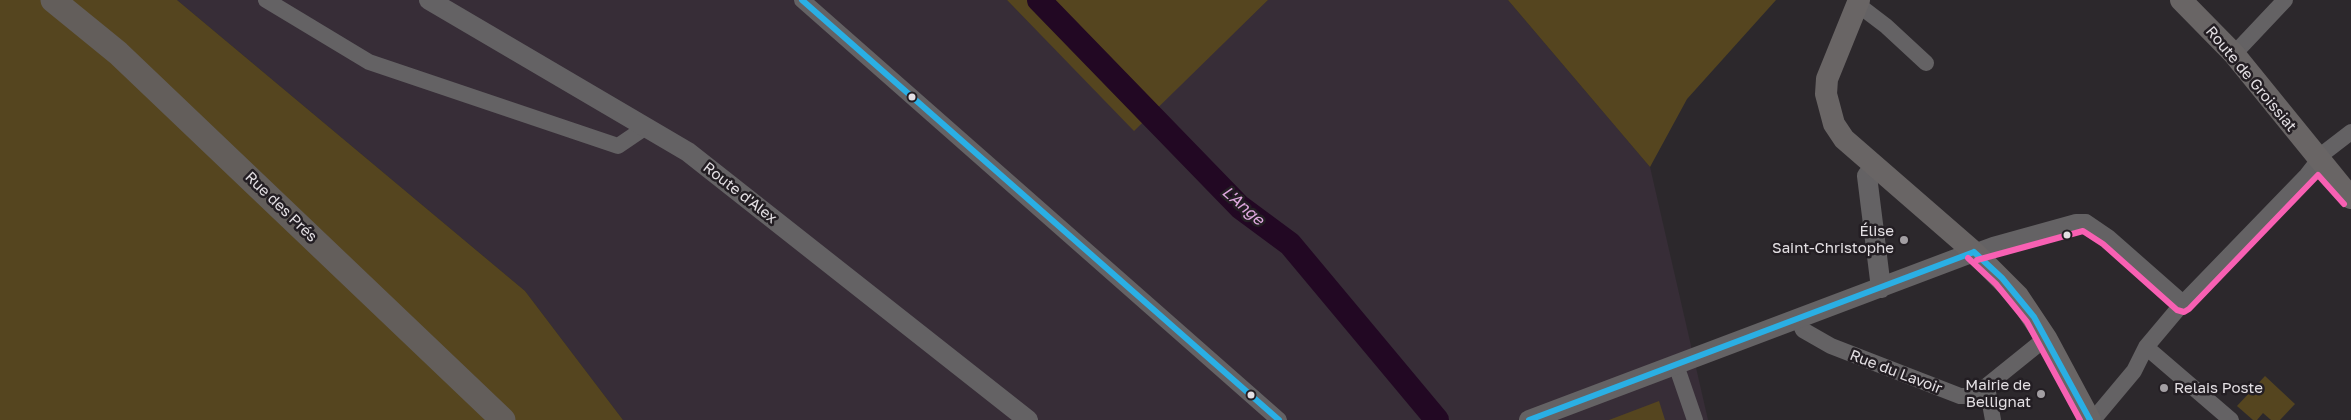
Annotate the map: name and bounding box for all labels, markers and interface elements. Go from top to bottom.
street label: Route de Groissiat [2202,23,2300,135]
unlabelled marker [907,92,917,102]
street label: Route d'Alex [699,159,781,227]
street label: Rue des Prés [241,168,321,246]
water label: L'Ange [1218,183,1268,229]
place label: Élise Saint-Christophe [1772,222,1894,257]
unlabelled marker [2062,230,2072,240]
marker: Élise Saint-Christophe [1898,234,1910,246]
street label: Rue du Lavoir [1847,346,1945,398]
place label: Mairie de Bellignat [1965,376,2031,411]
place label: Relais Poste [2174,379,2263,397]
marker: Relais Poste [2158,382,2170,394]
marker: Mairie de Bellignat [2035,388,2047,400]
unlabelled marker [1246,390,1256,400]

